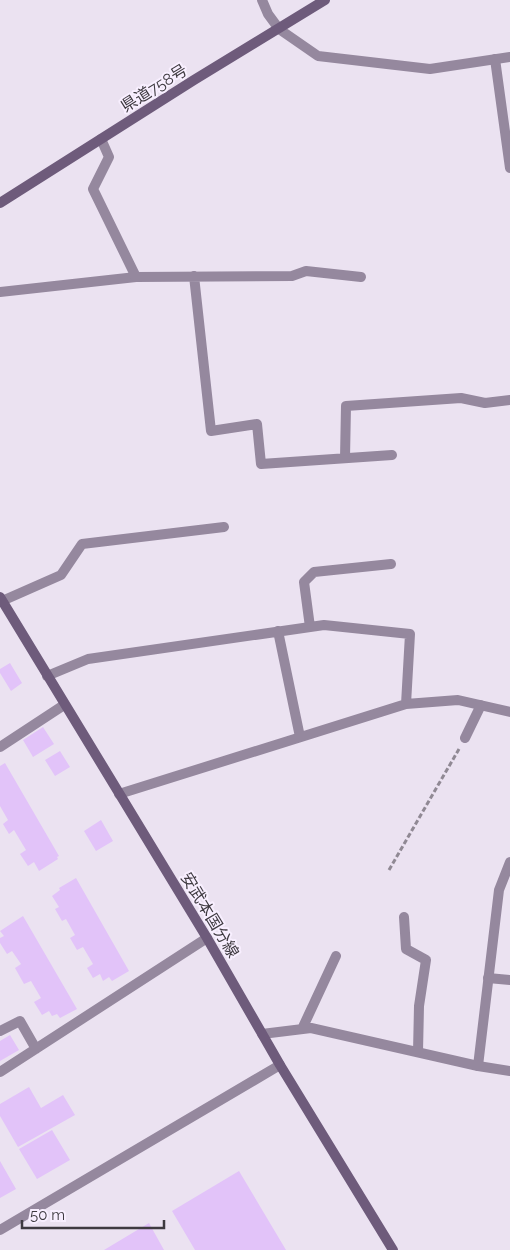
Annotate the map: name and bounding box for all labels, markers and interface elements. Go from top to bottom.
street label: 県道758号 [117,60,191,116]
street label: 安武本国分線 [177,869,243,961]
scale bar [22,1198,165,1230]
text: 50 m [30,1206,65,1224]

